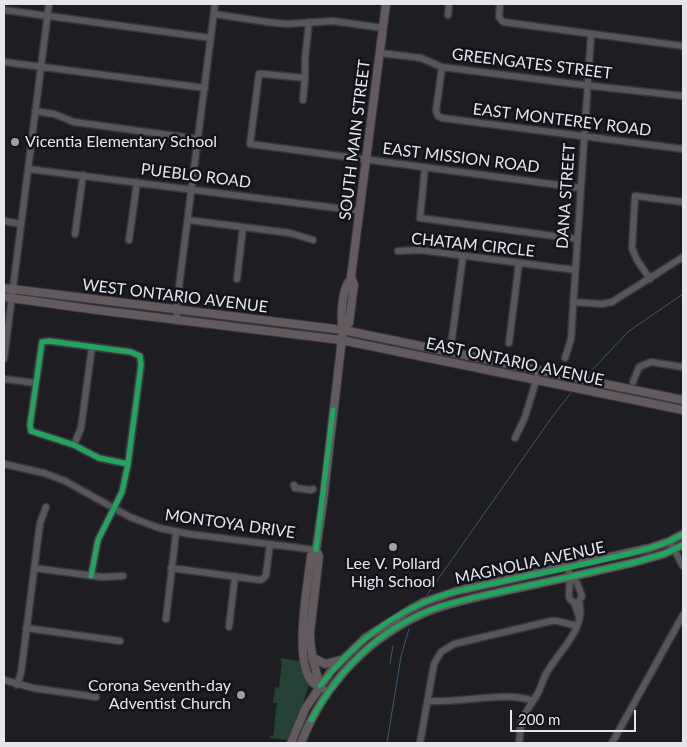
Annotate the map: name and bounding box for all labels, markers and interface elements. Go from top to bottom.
street label: GREENGATES STREET [451,45,613,83]
street label: SOUTH MAIN STREET [336,59,374,221]
street label: EAST MONTEREY ROAD [472,100,652,140]
place label: Vicentia Elementary School [25,132,217,152]
marker: Vicentia Elementary School [9,136,21,148]
street label: EAST MISSION ROAD [381,139,541,177]
street label: DANA STREET [553,143,579,249]
street label: PUEBLO ROAD [140,160,252,192]
street label: CHATAM CIRCLE [410,229,536,261]
street label: WEST ONTARIO AVENUE [81,275,269,317]
street label: EAST ONTARIO AVENUE [424,334,606,390]
street label: MONTOYA DRIVE [164,505,296,543]
street label: MAGNOLIA AVENUE [453,538,607,588]
marker: Lee V. Pollard High School [387,541,399,553]
place label: Lee V. Pollard High School [346,554,440,592]
place label: Corona Seventh-day Adventist Church [88,676,231,714]
marker: Corona Seventh-day Adventist Church [235,689,247,701]
scale bar [512,700,638,732]
text: 200 m [518,710,560,728]

